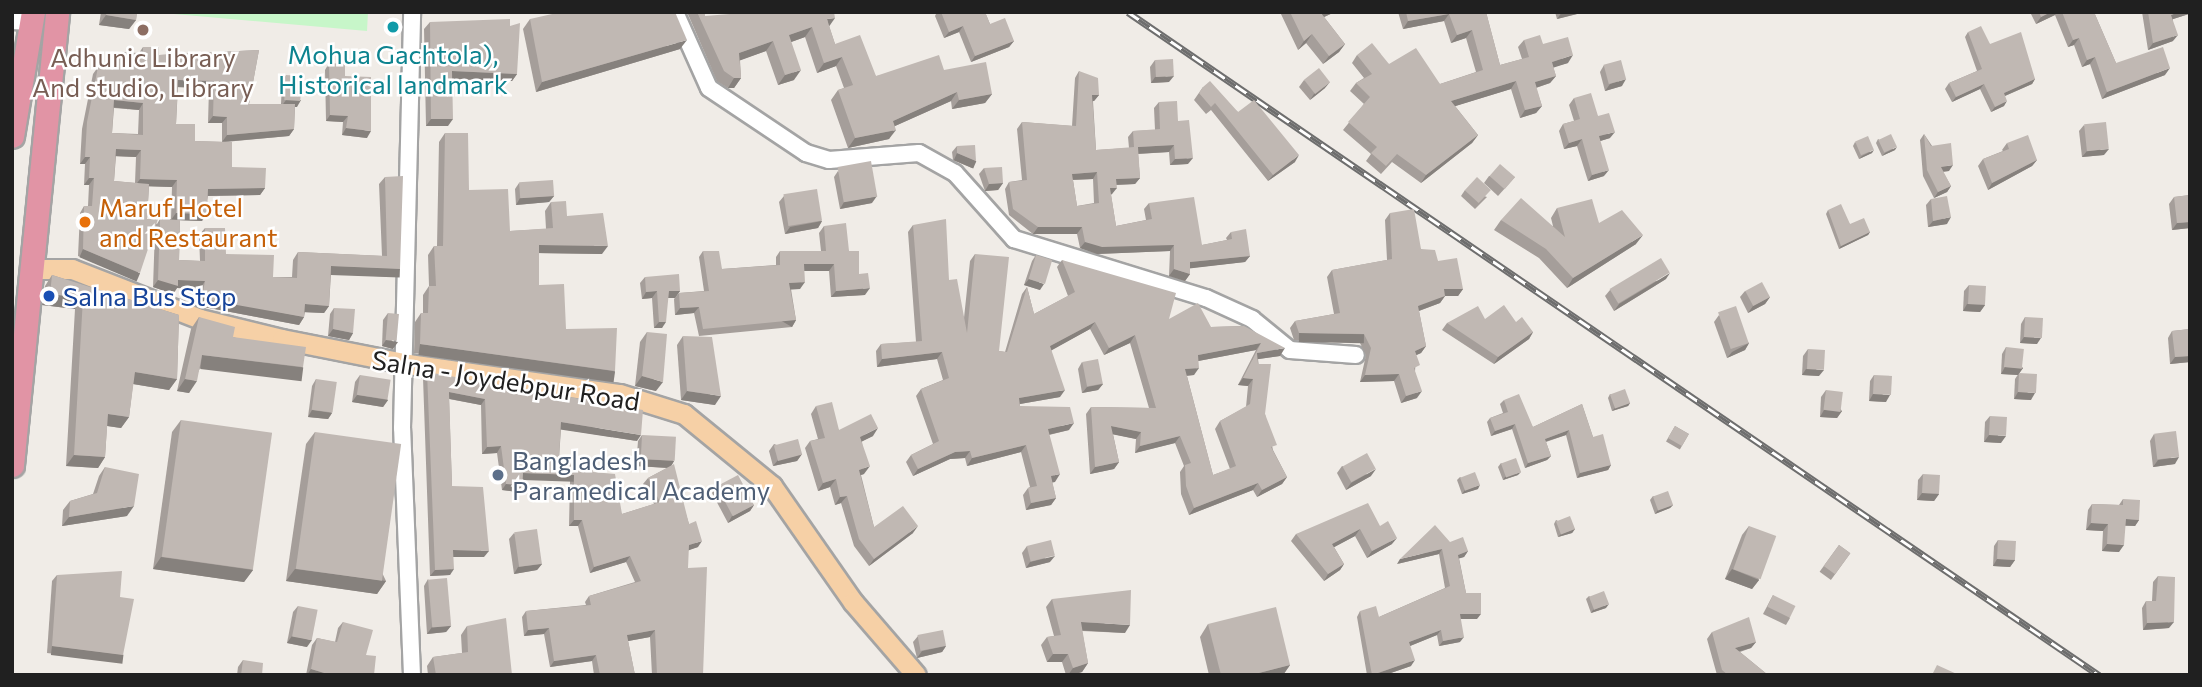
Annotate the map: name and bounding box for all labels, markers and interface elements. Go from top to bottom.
marker: Mohua Gachtola), Historical landmark [385,19,401,35]
marker: Adhunic Library And studio, Library [135,22,151,38]
place label: Mohua Gachtola), Historical landmark [278,38,508,100]
place label: Adhunic Library And studio, Library [32,41,254,102]
place label: Maruf Hotel and Restaurant [99,191,278,252]
marker: Maruf Hotel and Restaurant [77,214,93,230]
place label: Salna Bus Stop [63,280,236,312]
marker: Salna Bus Stop [41,288,57,304]
street label: Salna - Joydebpur Road [370,343,642,417]
place label: Bangladesh Paramedical Academy [512,444,770,505]
marker: Bangladesh Paramedical Academy [490,467,506,483]

